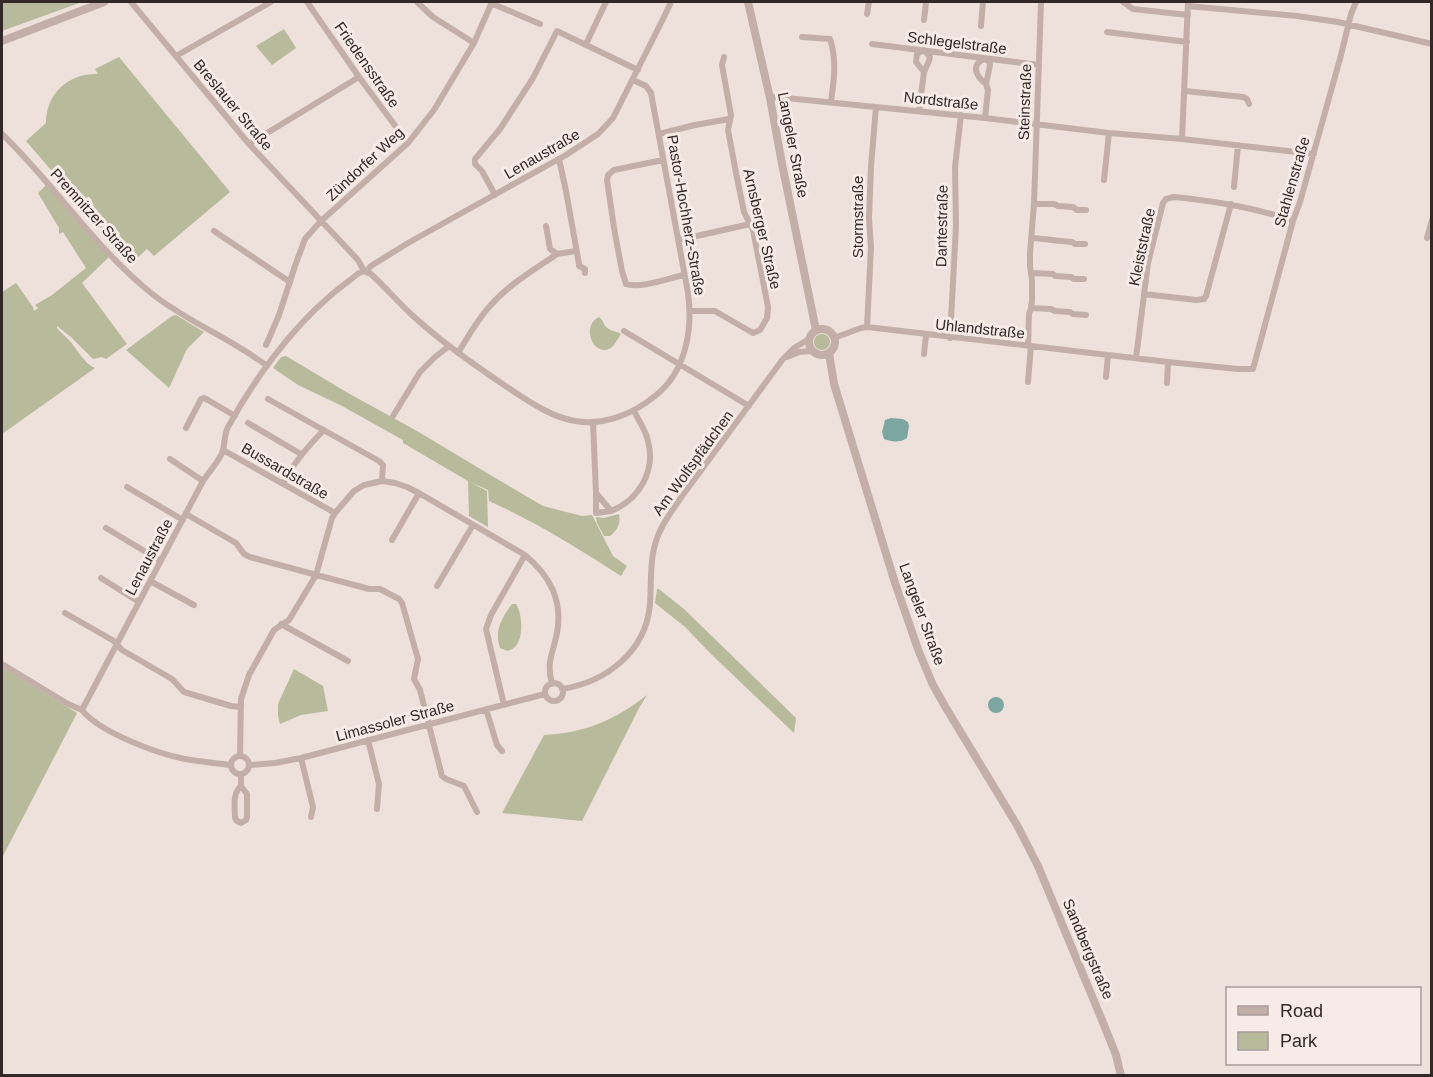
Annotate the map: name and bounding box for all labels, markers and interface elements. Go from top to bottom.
street label: Friedensstraße [332,19,403,111]
street label: Schlegelstraße [906,28,1008,57]
street label: Breslauer Straße [190,56,276,154]
street label: Steinstraße [1015,63,1034,141]
street label: Nordstraße [903,88,979,113]
street label: Langeler Straße [775,90,812,199]
street label: Zündorfer Weg [322,123,407,204]
street label: Lenaustraße [501,125,582,182]
street label: Pastor-Hochherz-Straße [664,133,709,296]
street label: Stahlenstraße [1270,135,1313,229]
street label: Premnitzer Straße [47,165,141,267]
street label: Arnsberger Straße [740,167,785,291]
street label: Stormstraße [849,176,866,258]
street label: Dantestraße [932,185,951,267]
street label: Kleiststraße [1125,206,1158,287]
street label: Uhlandstraße [934,315,1026,342]
street label: Am Wolfspfädchen [649,407,736,519]
street label: Bussardstraße [239,439,332,502]
street label: Lenaustraße [121,516,176,598]
street label: Langeler Straße [896,560,949,667]
street label: Limassoler Straße [334,697,456,744]
street label: Sandbergstraße [1060,896,1117,1002]
legend [1226,987,1421,1065]
text: Road [1280,1001,1323,1021]
text: Park [1280,1031,1318,1051]

